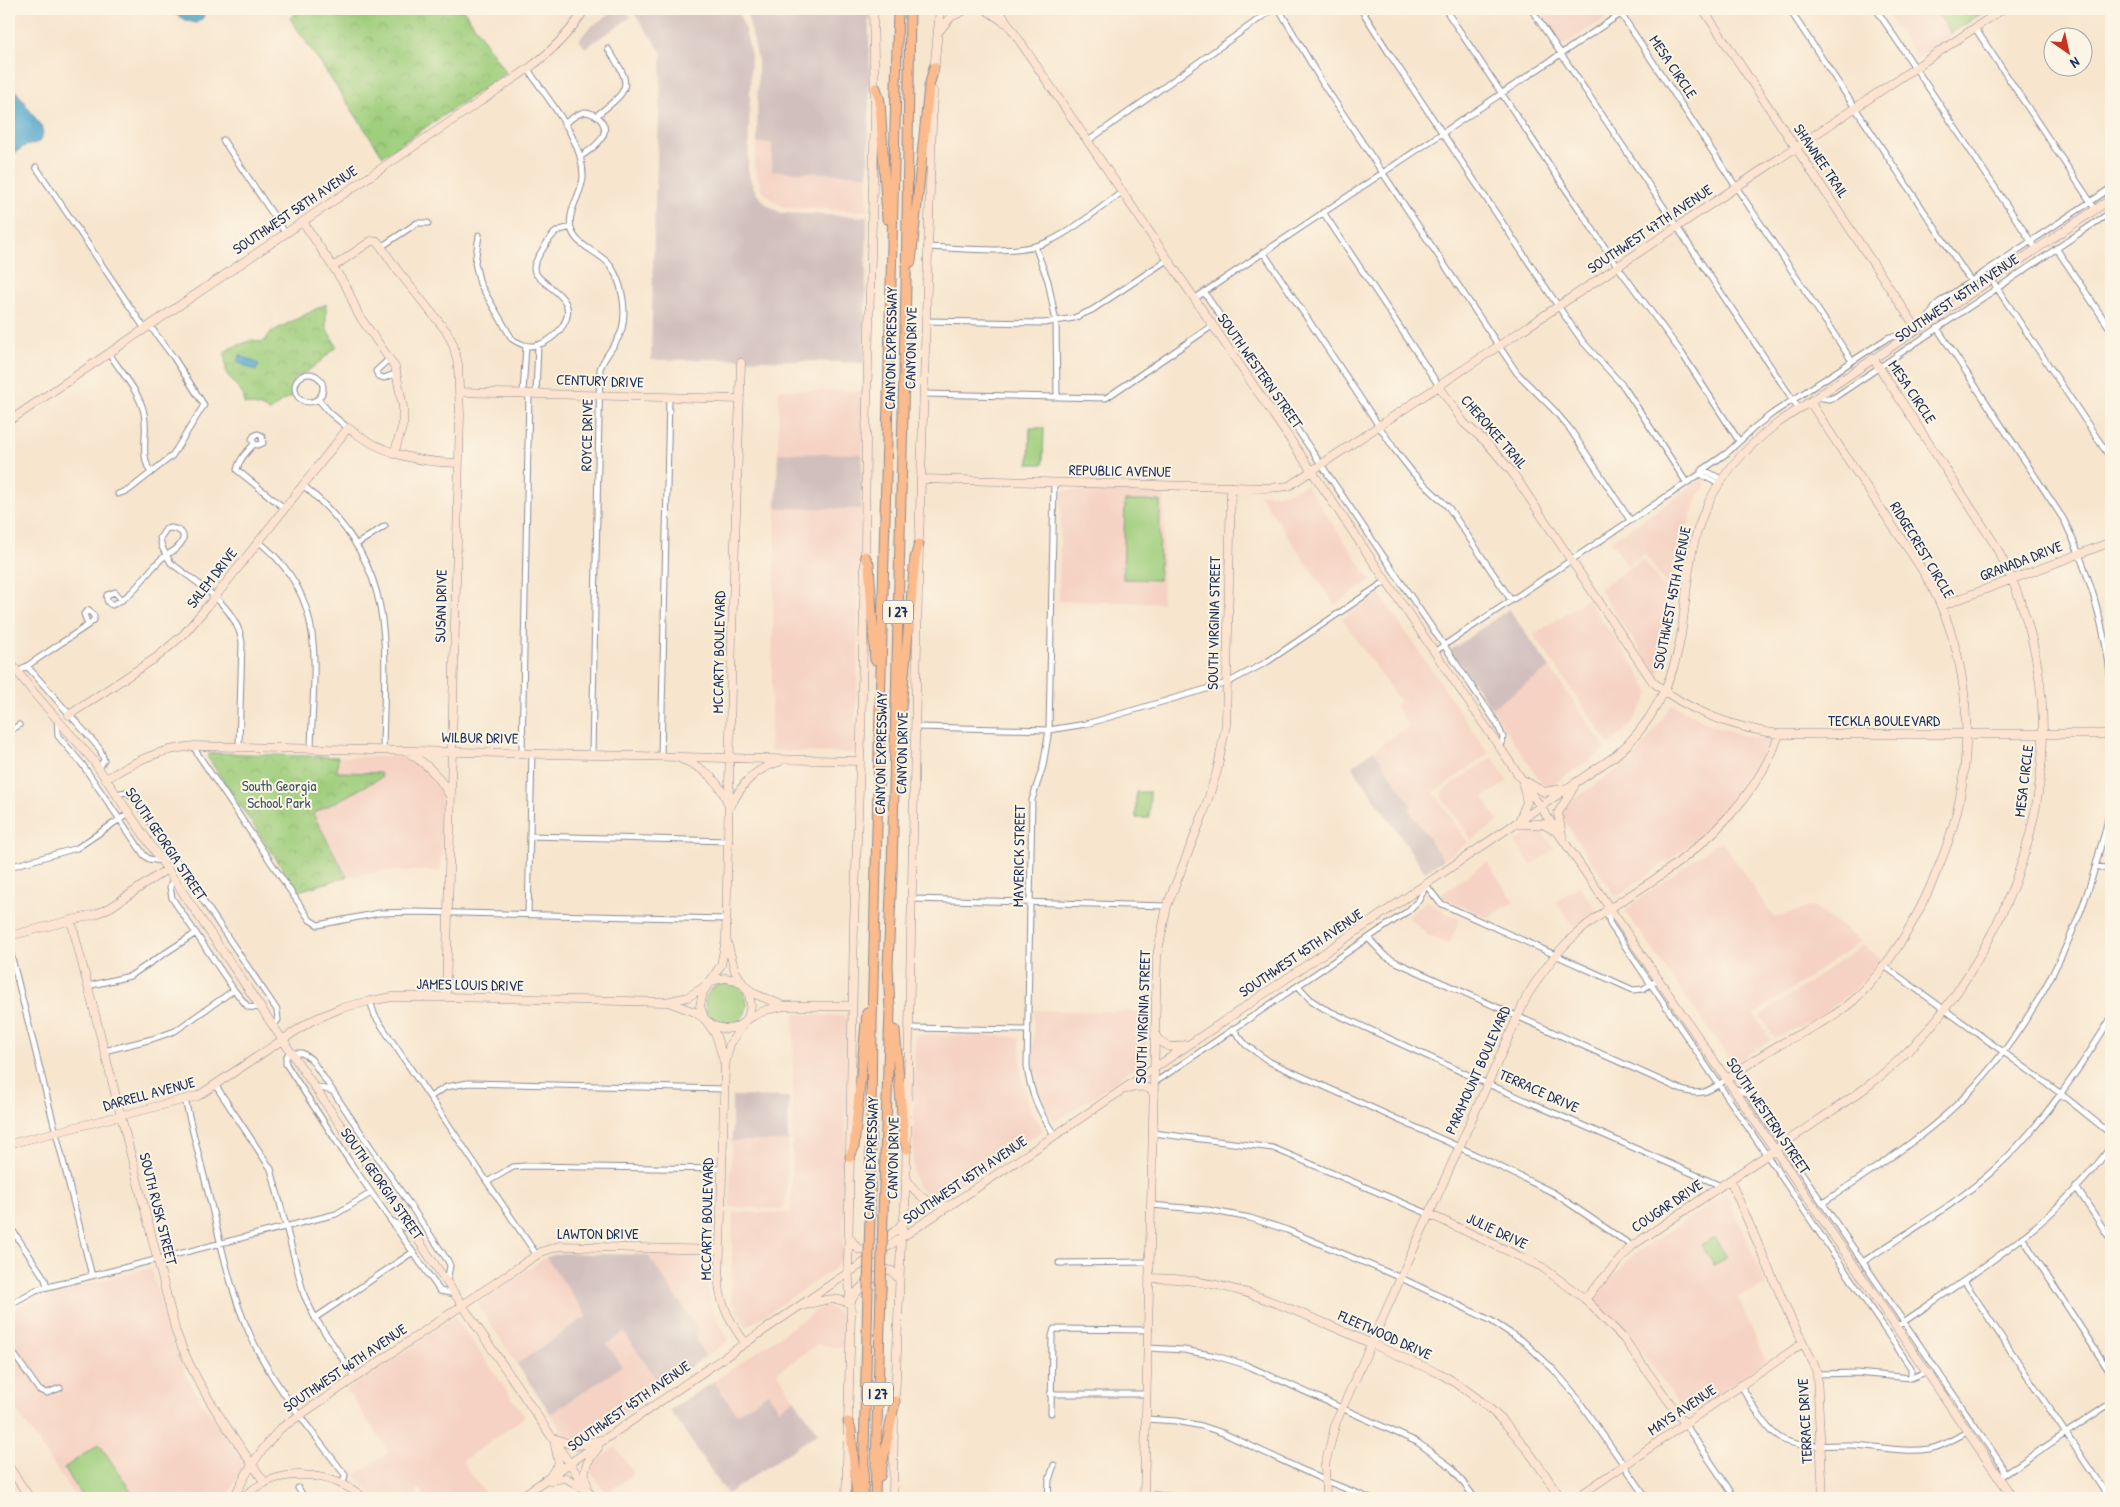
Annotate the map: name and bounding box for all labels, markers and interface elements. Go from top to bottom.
north arrow [2042,28,2092,78]
street label: MESA CIRCLE [1645,31,1703,103]
text: N [2067,53,2084,73]
street label: SHAWNEE TRAIL [1789,119,1854,202]
street label: SOUTHWEST 58TH AVENUE [228,160,362,259]
street label: SOUTHWEST 47TH AVENUE [1583,179,1717,278]
street label: SOUTHWEST 45TH AVENUE [1891,248,2023,347]
street label: CANYON EXPRESSWAY [879,286,902,410]
street label: CANYON DRIVE [899,306,922,389]
street label: SOUTH WESTERN STREET [1213,309,1309,433]
street label: MESA CIRCLE [1884,356,1942,428]
street label: CENTURY DRIVE [556,368,644,393]
street label: CHEROKEE TRAIL [1456,390,1533,474]
street label: ROYCE DRIVE [575,398,598,471]
street label: REPUBLIC AVENUE [1069,459,1172,482]
street label: RIDGECREST CIRCLE [1885,497,1960,602]
street label: SOUTHWEST 45TH AVENUE [1647,524,1696,671]
street label: GRANADA DRIVE [1976,535,2066,586]
street label: SALEM DRIVE [181,543,242,612]
street label: SOUTH VIRGINIA STREET [1202,555,1225,690]
street label: SUSAN DRIVE [429,569,452,643]
street label: MCCARTY BOULEVARD [707,590,730,714]
road number: I 27 [883,600,913,624]
street label: CANYON EXPRESSWAY [869,691,892,815]
street label: TECKLA BOULEVARD [1828,710,1941,731]
street label: CANYON DRIVE [890,711,913,794]
street label: WILBUR DRIVE [441,726,519,749]
street label: MESA CIRCLE [2009,743,2038,818]
park label: South Georgia School Park [242,775,316,813]
street label: SOUTH GEORGIA STREET [121,783,213,905]
street label: MAVERICK STREET [1007,804,1030,907]
street label: SOUTHWEST 45TH AVENUE [1235,903,1367,1002]
street label: SOUTH VIRGINIA STREET [1130,949,1155,1084]
street label: JAMES LOUIS DRIVE [416,973,524,996]
street label: PARAMOUNT BOULEVARD [1440,1001,1516,1137]
street label: SOUTH WESTERN STREET [1722,1053,1816,1179]
street label: TERRACE DRIVE [1496,1064,1583,1118]
street label: DARRELL AVENUE [100,1071,198,1116]
street label: CANYON EXPRESSWAY [858,1096,883,1220]
street label: CANYON DRIVE [881,1116,904,1199]
street label: SOUTH GEORGIA STREET [336,1123,430,1245]
street label: SOUTHWEST 45TH AVENUE [899,1130,1031,1229]
street label: SOUTH RUSK STREET [134,1150,183,1268]
street label: MCCARTY BOULEVARD [695,1157,718,1281]
street label: COUGAR DRIVE [1627,1174,1707,1237]
street label: JULIE DRIVE [1463,1207,1532,1254]
street label: LAWTON DRIVE [557,1223,639,1244]
street label: FLEETWOOD DRIVE [1334,1304,1436,1365]
street label: SOUTHWEST 46TH AVENUE [279,1318,411,1417]
street label: SOUTHWEST 45TH AVENUE [563,1355,695,1456]
street label: TERRACE DRIVE [1792,1377,1817,1464]
street label: MAYS AVENUE [1643,1379,1720,1440]
road number: I 27 [863,1382,893,1406]

